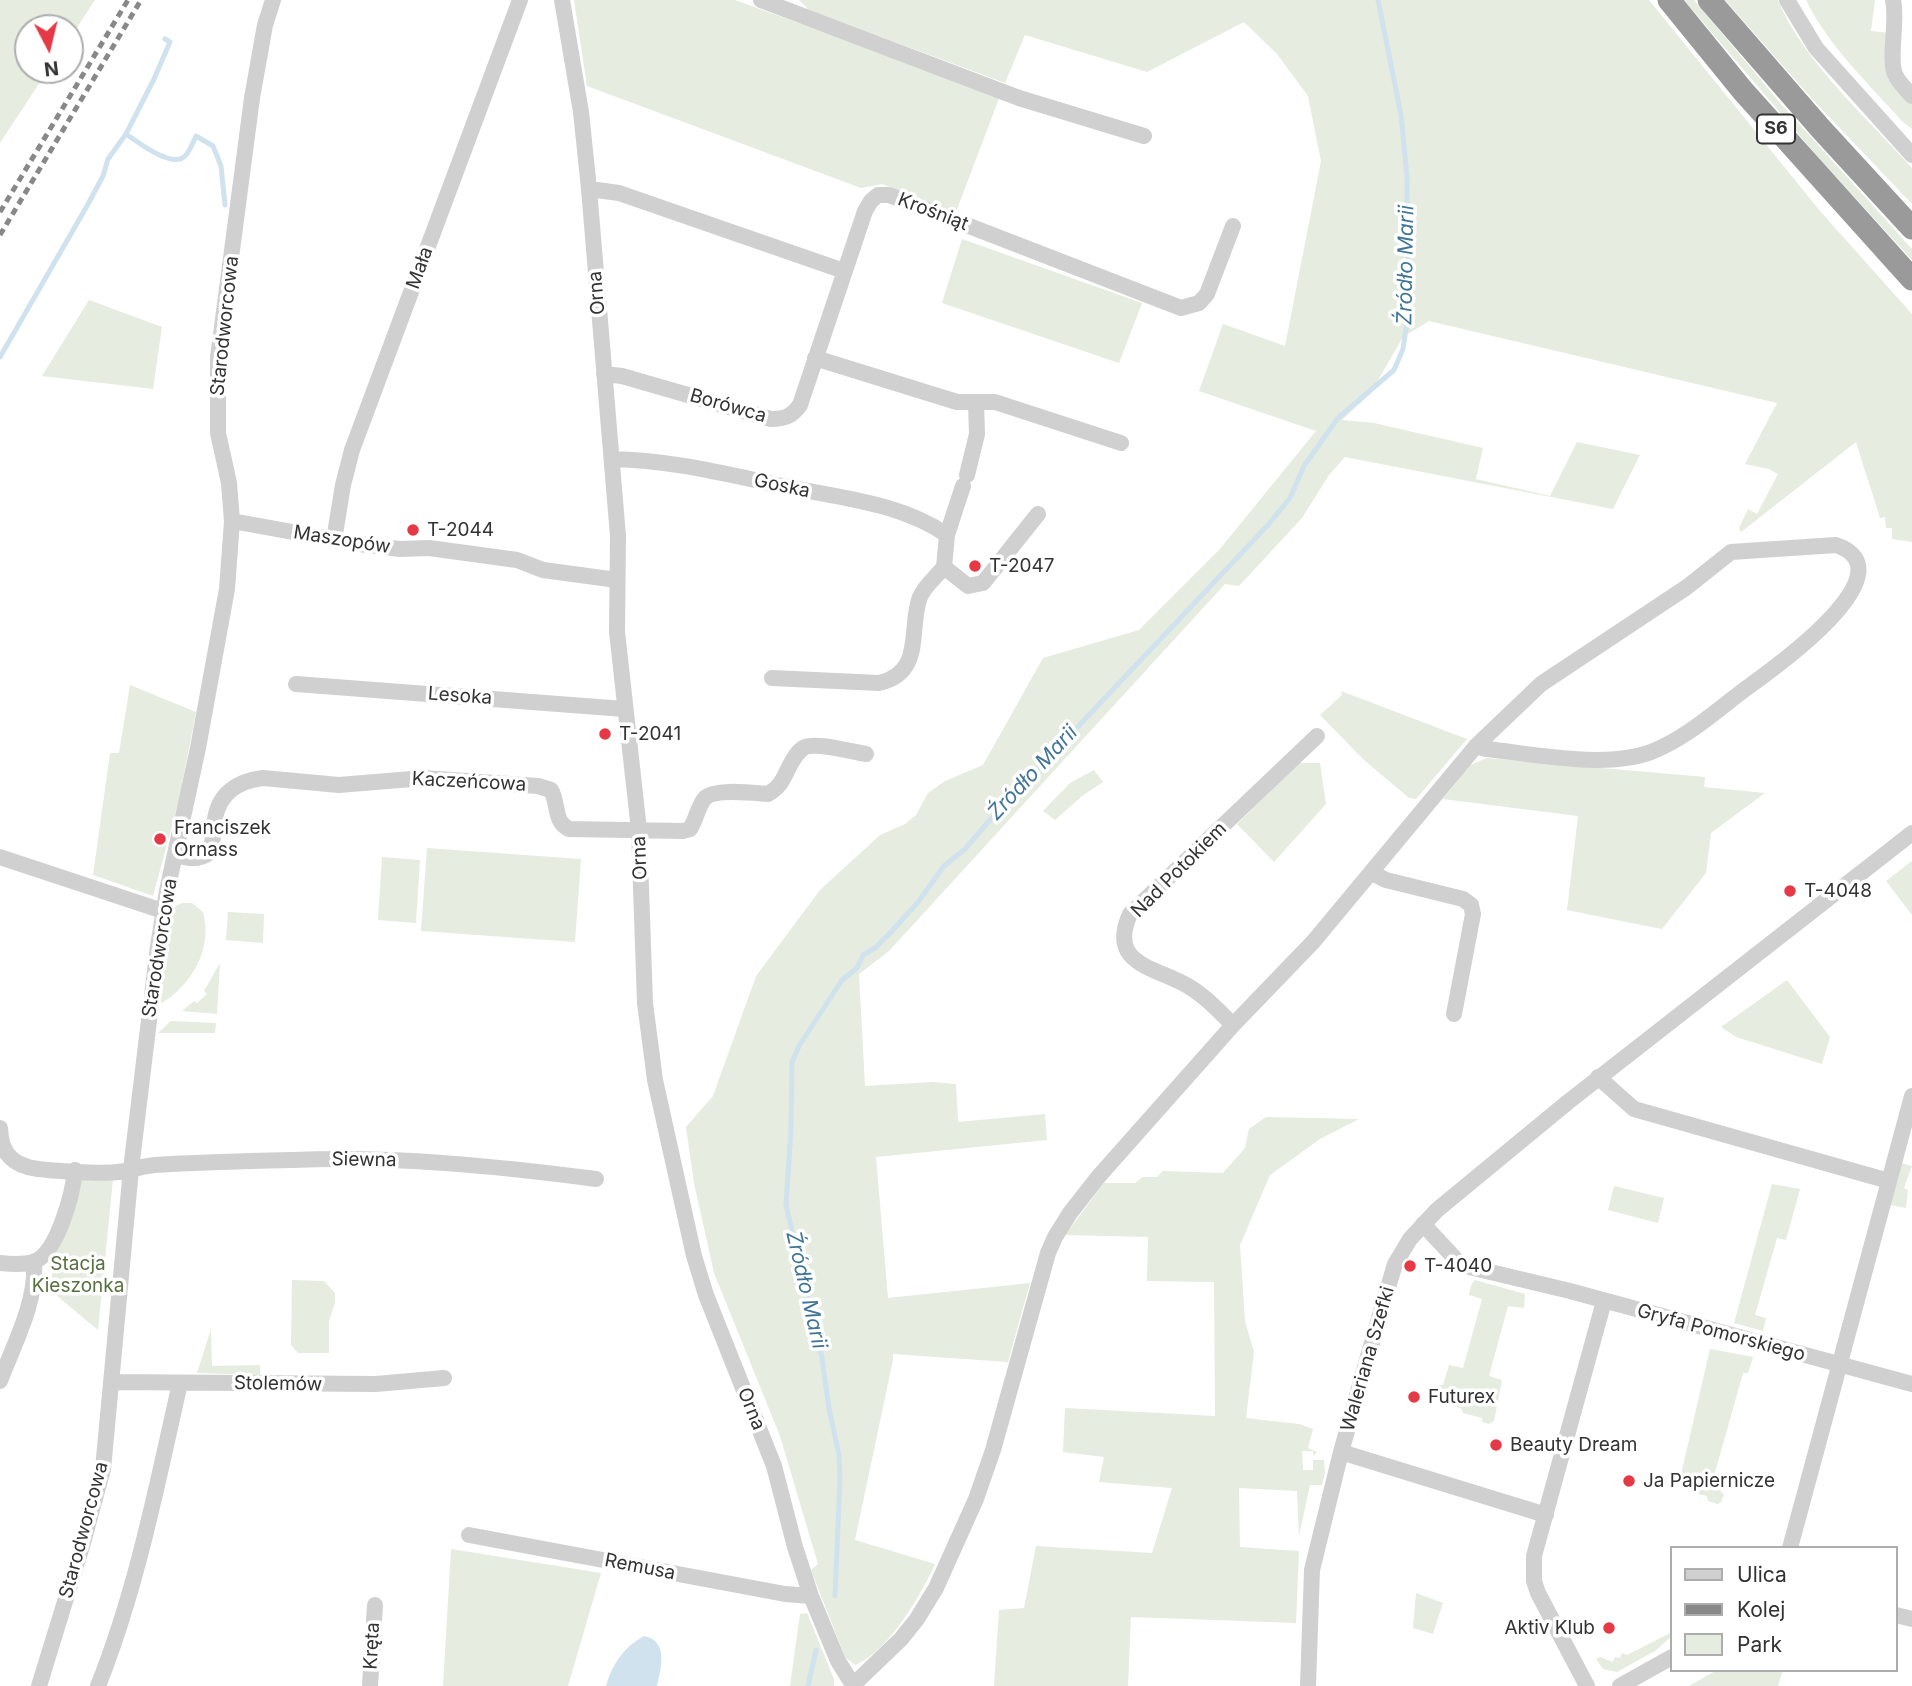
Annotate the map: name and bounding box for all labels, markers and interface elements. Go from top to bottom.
north arrow [14,14,84,84]
text: N [43,56,60,81]
road number: S6 [1757,114,1795,144]
street label: Krośniąt [894,188,972,236]
water label: Źródło Marii [1392,205,1420,325]
street label: Mała [402,244,438,292]
street label: Starodworcowa [206,255,244,397]
street label: Orna [584,270,610,316]
street label: Borówca [687,384,769,428]
street label: Goska [752,469,812,503]
place label: T-2044 [427,519,494,541]
street label: Maszopów [292,521,392,559]
marker: T-2044 [405,522,421,538]
place label: T-2047 [989,555,1055,577]
marker: T-2047 [967,558,983,574]
street label: Lesoka [427,682,493,710]
water label: Źródło Marii [983,720,1083,826]
place label: T-2041 [619,723,681,745]
marker: T-2041 [597,726,613,742]
street label: Kaczeńcowa [411,768,527,796]
place label: Franciszek Ornass [174,817,271,861]
street label: Nad Potokiem [1127,818,1231,922]
marker: Franciszek Ornass [152,831,168,847]
street label: Orna [628,836,652,880]
street label: Starodworcowa [138,877,182,1019]
place label: T-4048 [1804,880,1872,902]
marker: T-4048 [1782,883,1798,899]
street label: Siewna [331,1148,397,1172]
water label: Źródło Marii [780,1229,832,1351]
park label: Stacja Kieszonka [32,1253,124,1297]
place label: T-4040 [1424,1255,1492,1277]
marker: T-4040 [1402,1258,1418,1274]
street label: Waleriana Szefki [1336,1284,1400,1434]
street label: Gryfa Pomorskiego [1634,1300,1808,1366]
street label: Stolemów [234,1372,322,1396]
street label: Orna [732,1384,770,1434]
place label: Futurex [1428,1386,1495,1408]
marker: Futurex [1406,1389,1422,1405]
place label: Beauty Dream [1510,1434,1637,1456]
marker: Beauty Dream [1488,1437,1504,1453]
street label: Starodworcowa [55,1459,113,1601]
place label: Ja Papiernicze [1643,1470,1775,1492]
marker: Ja Papiernicze [1621,1473,1637,1489]
legend [1671,1546,1898,1672]
street label: Remusa [603,1549,677,1585]
text: Ulica [1737,1562,1787,1587]
text: Kolej [1737,1597,1785,1622]
place label: Aktiv Klub [1504,1617,1595,1639]
marker: Aktiv Klub [1601,1620,1617,1636]
street label: Kręta [359,1622,385,1670]
text: Park [1737,1632,1782,1657]

